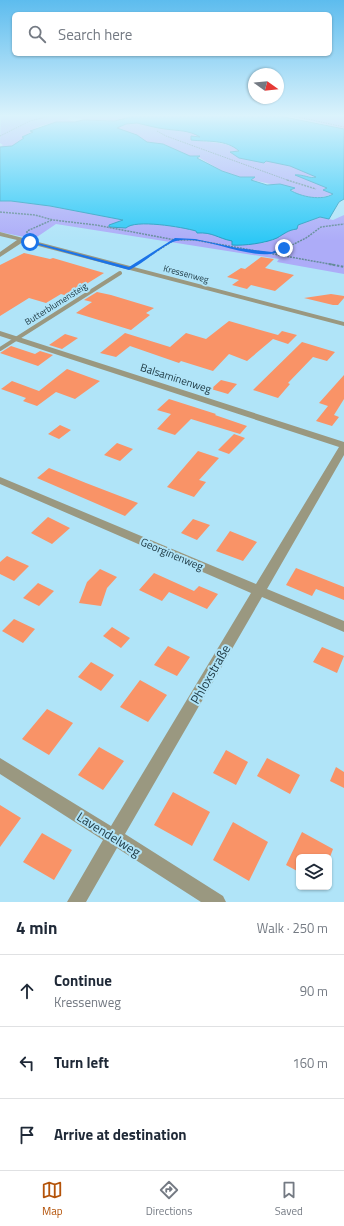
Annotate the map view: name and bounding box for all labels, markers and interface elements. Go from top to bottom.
search box [12,12,332,56]
icon: search [26,23,48,45]
text: Search here [58,23,132,46]
north arrow [248,68,284,104]
route start [21,233,39,251]
route end [275,239,293,257]
street label: Kressenweg [162,261,211,286]
street label: Butterblumensteig [22,279,90,328]
street label: Balsaminenweg [138,359,214,397]
street label: Georginenweg [138,534,206,575]
street label: Phloxstraße [185,640,235,708]
street label: Lavendelweg [73,806,145,862]
map controls [296,854,332,890]
button: layers [296,854,332,890]
text: 4 min [16,915,57,941]
text: Walk · 250 m [257,918,328,938]
text: Continue [54,969,112,992]
icon: ahead [16,980,38,1002]
text: 90 m [300,981,328,1001]
text: Kressenweg [54,992,121,1012]
text: Turn left [54,1051,109,1074]
icon: left [16,1052,38,1074]
text: 160 m [292,1053,328,1073]
text: Arrive at destination [54,1123,187,1146]
icon: arrive [16,1124,38,1146]
tab: Map [41,1179,63,1219]
tab: Directions [146,1179,192,1219]
tab: Saved [275,1179,303,1219]

